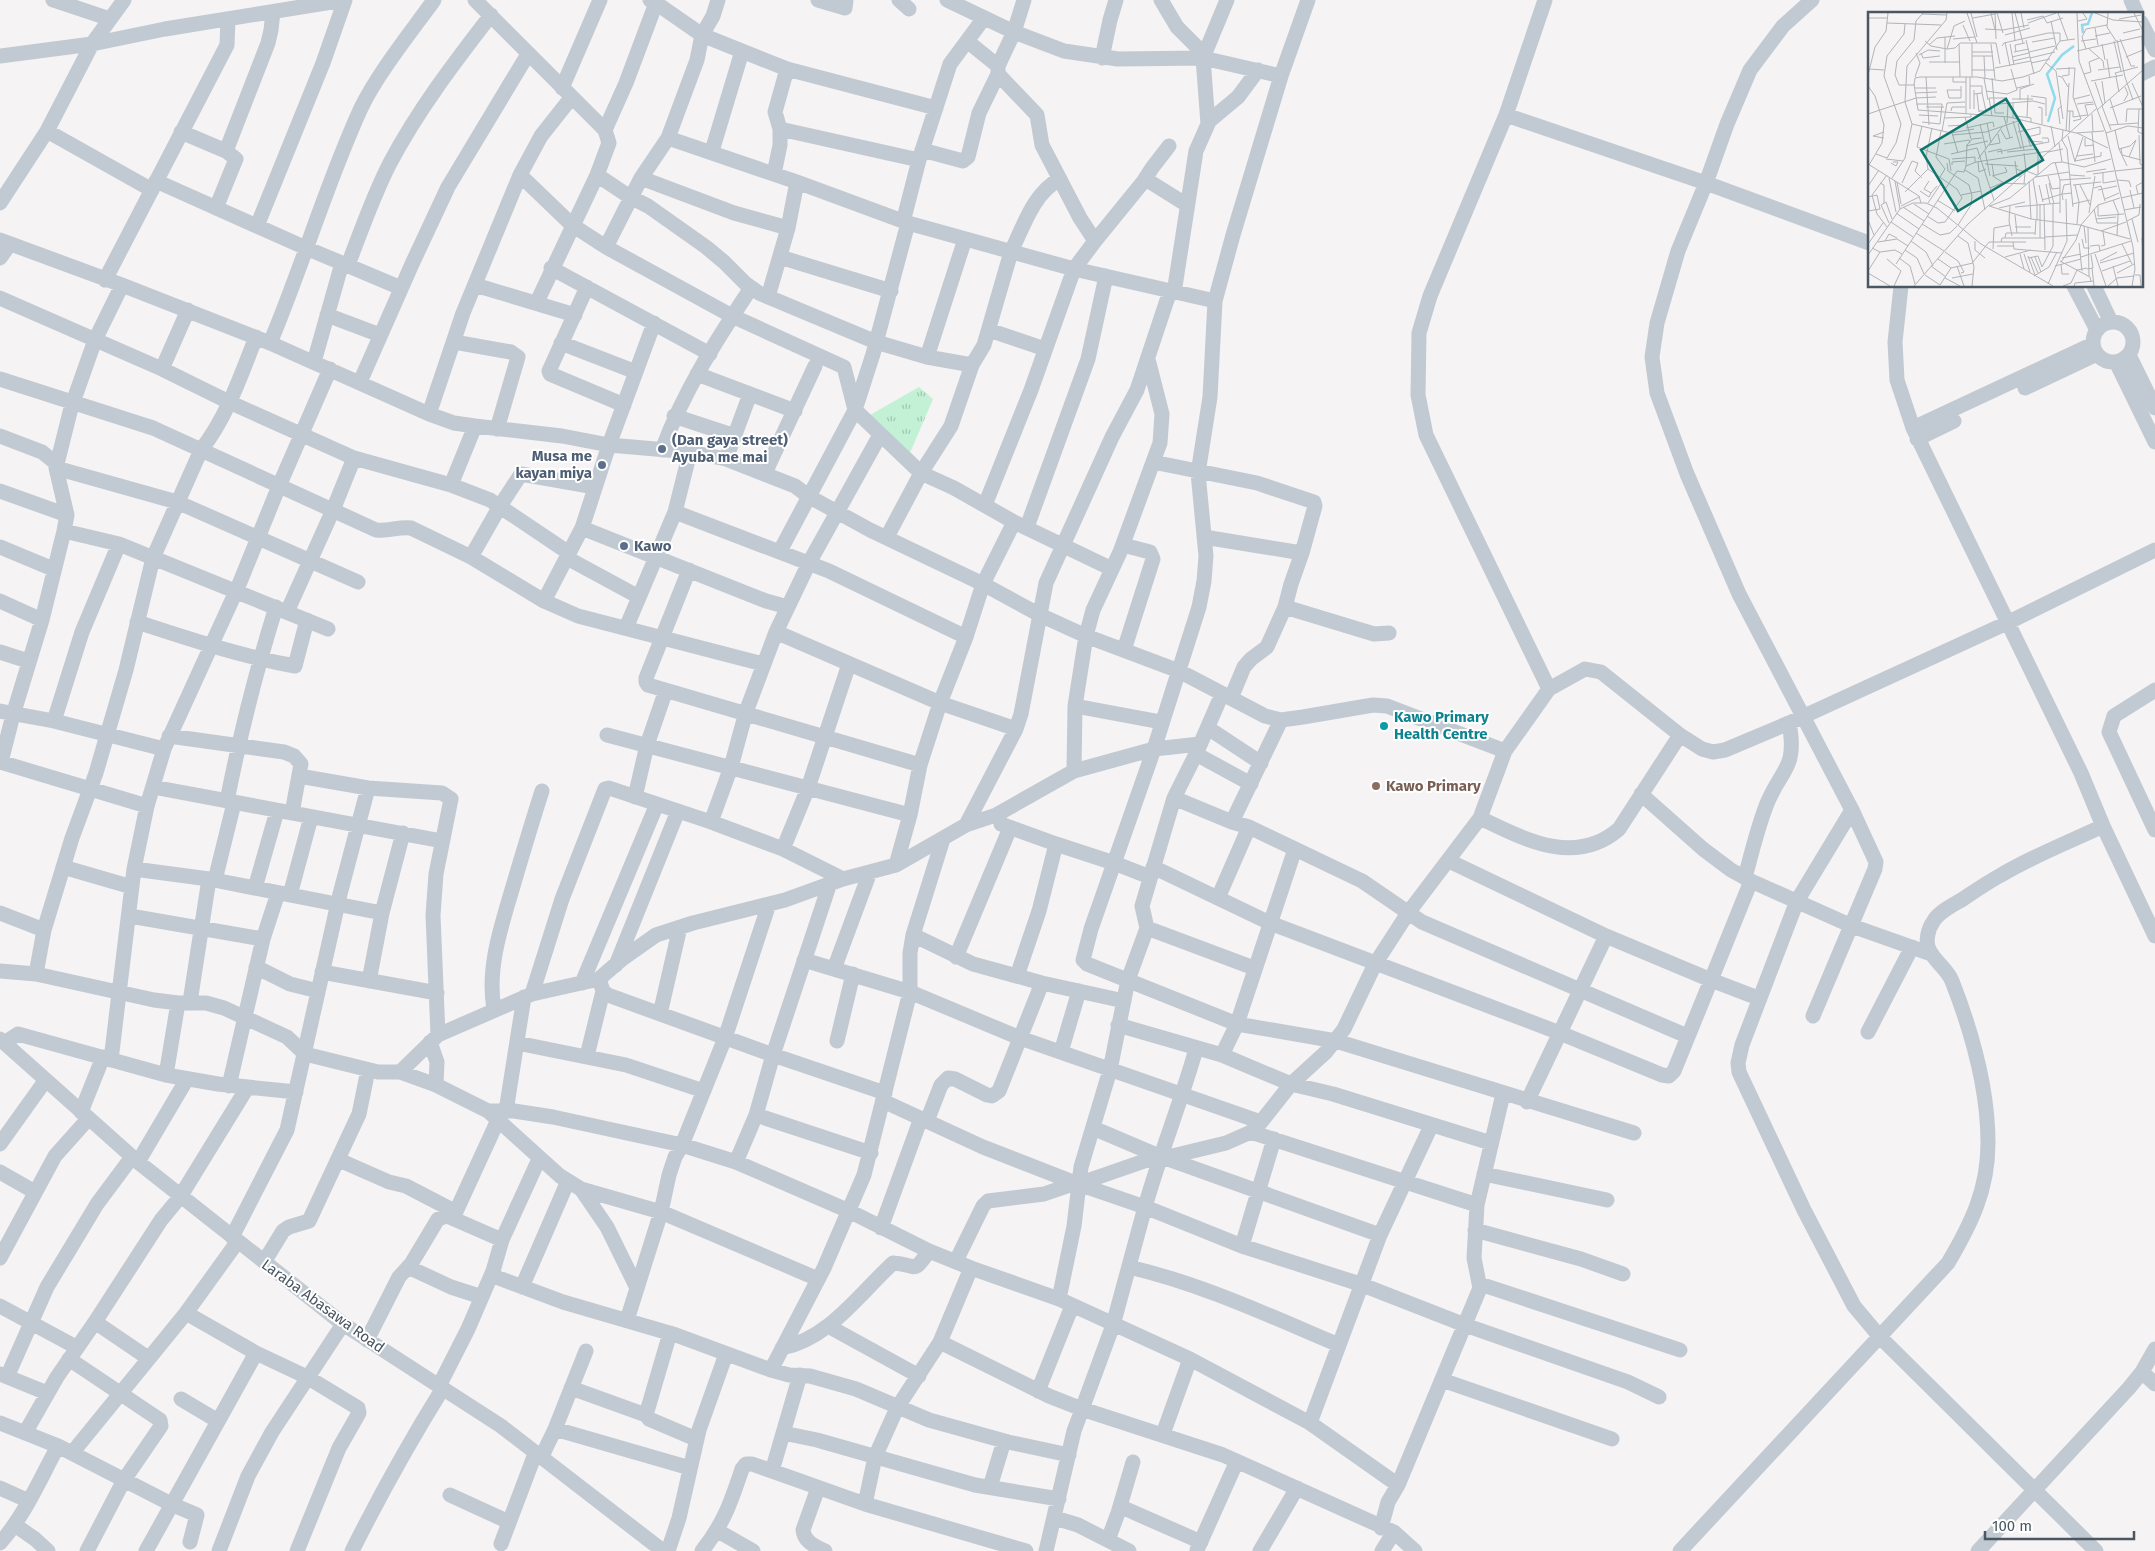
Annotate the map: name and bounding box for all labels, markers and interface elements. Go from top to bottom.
inset map [1868,12,2142,288]
place label: (Dan gaya street) Ayuba me mai [671,431,788,466]
marker: (Dan gaya street) Ayuba me mai [656,443,668,455]
place label: Musa me kayan miya [516,447,592,482]
marker: Musa me kayan miya [596,459,608,471]
place label: Kawo [634,537,672,555]
marker: Kawo [618,540,630,552]
place label: Kawo Primary Health Centre [1394,708,1489,743]
marker: Kawo Primary Health Centre [1378,720,1390,732]
place label: Kawo Primary [1386,777,1481,795]
marker: Kawo Primary [1370,780,1382,792]
street label: Laraba Abasawa Road [258,1255,388,1357]
scale bar [1985,1508,2134,1540]
text: 100 m [1992,1517,2032,1535]

